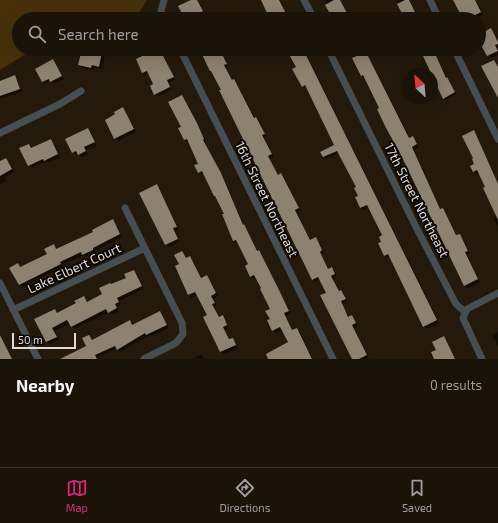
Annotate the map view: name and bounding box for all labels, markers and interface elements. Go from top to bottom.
search box [12,12,486,56]
icon: search [26,23,48,45]
text: Search here [58,25,139,43]
north arrow [402,68,438,104]
street label: 16th Street Northeast [232,138,302,260]
street label: 17th Street Northeast [381,140,453,260]
street label: Lake Elbert Court [25,239,123,297]
scale bar [12,331,76,350]
text: 50 m [18,333,43,346]
text: Nearby [16,375,74,395]
text: 0 results [430,377,482,393]
tab: Map [66,477,88,514]
tab: Directions [220,477,270,514]
tab: Saved [402,477,432,514]

